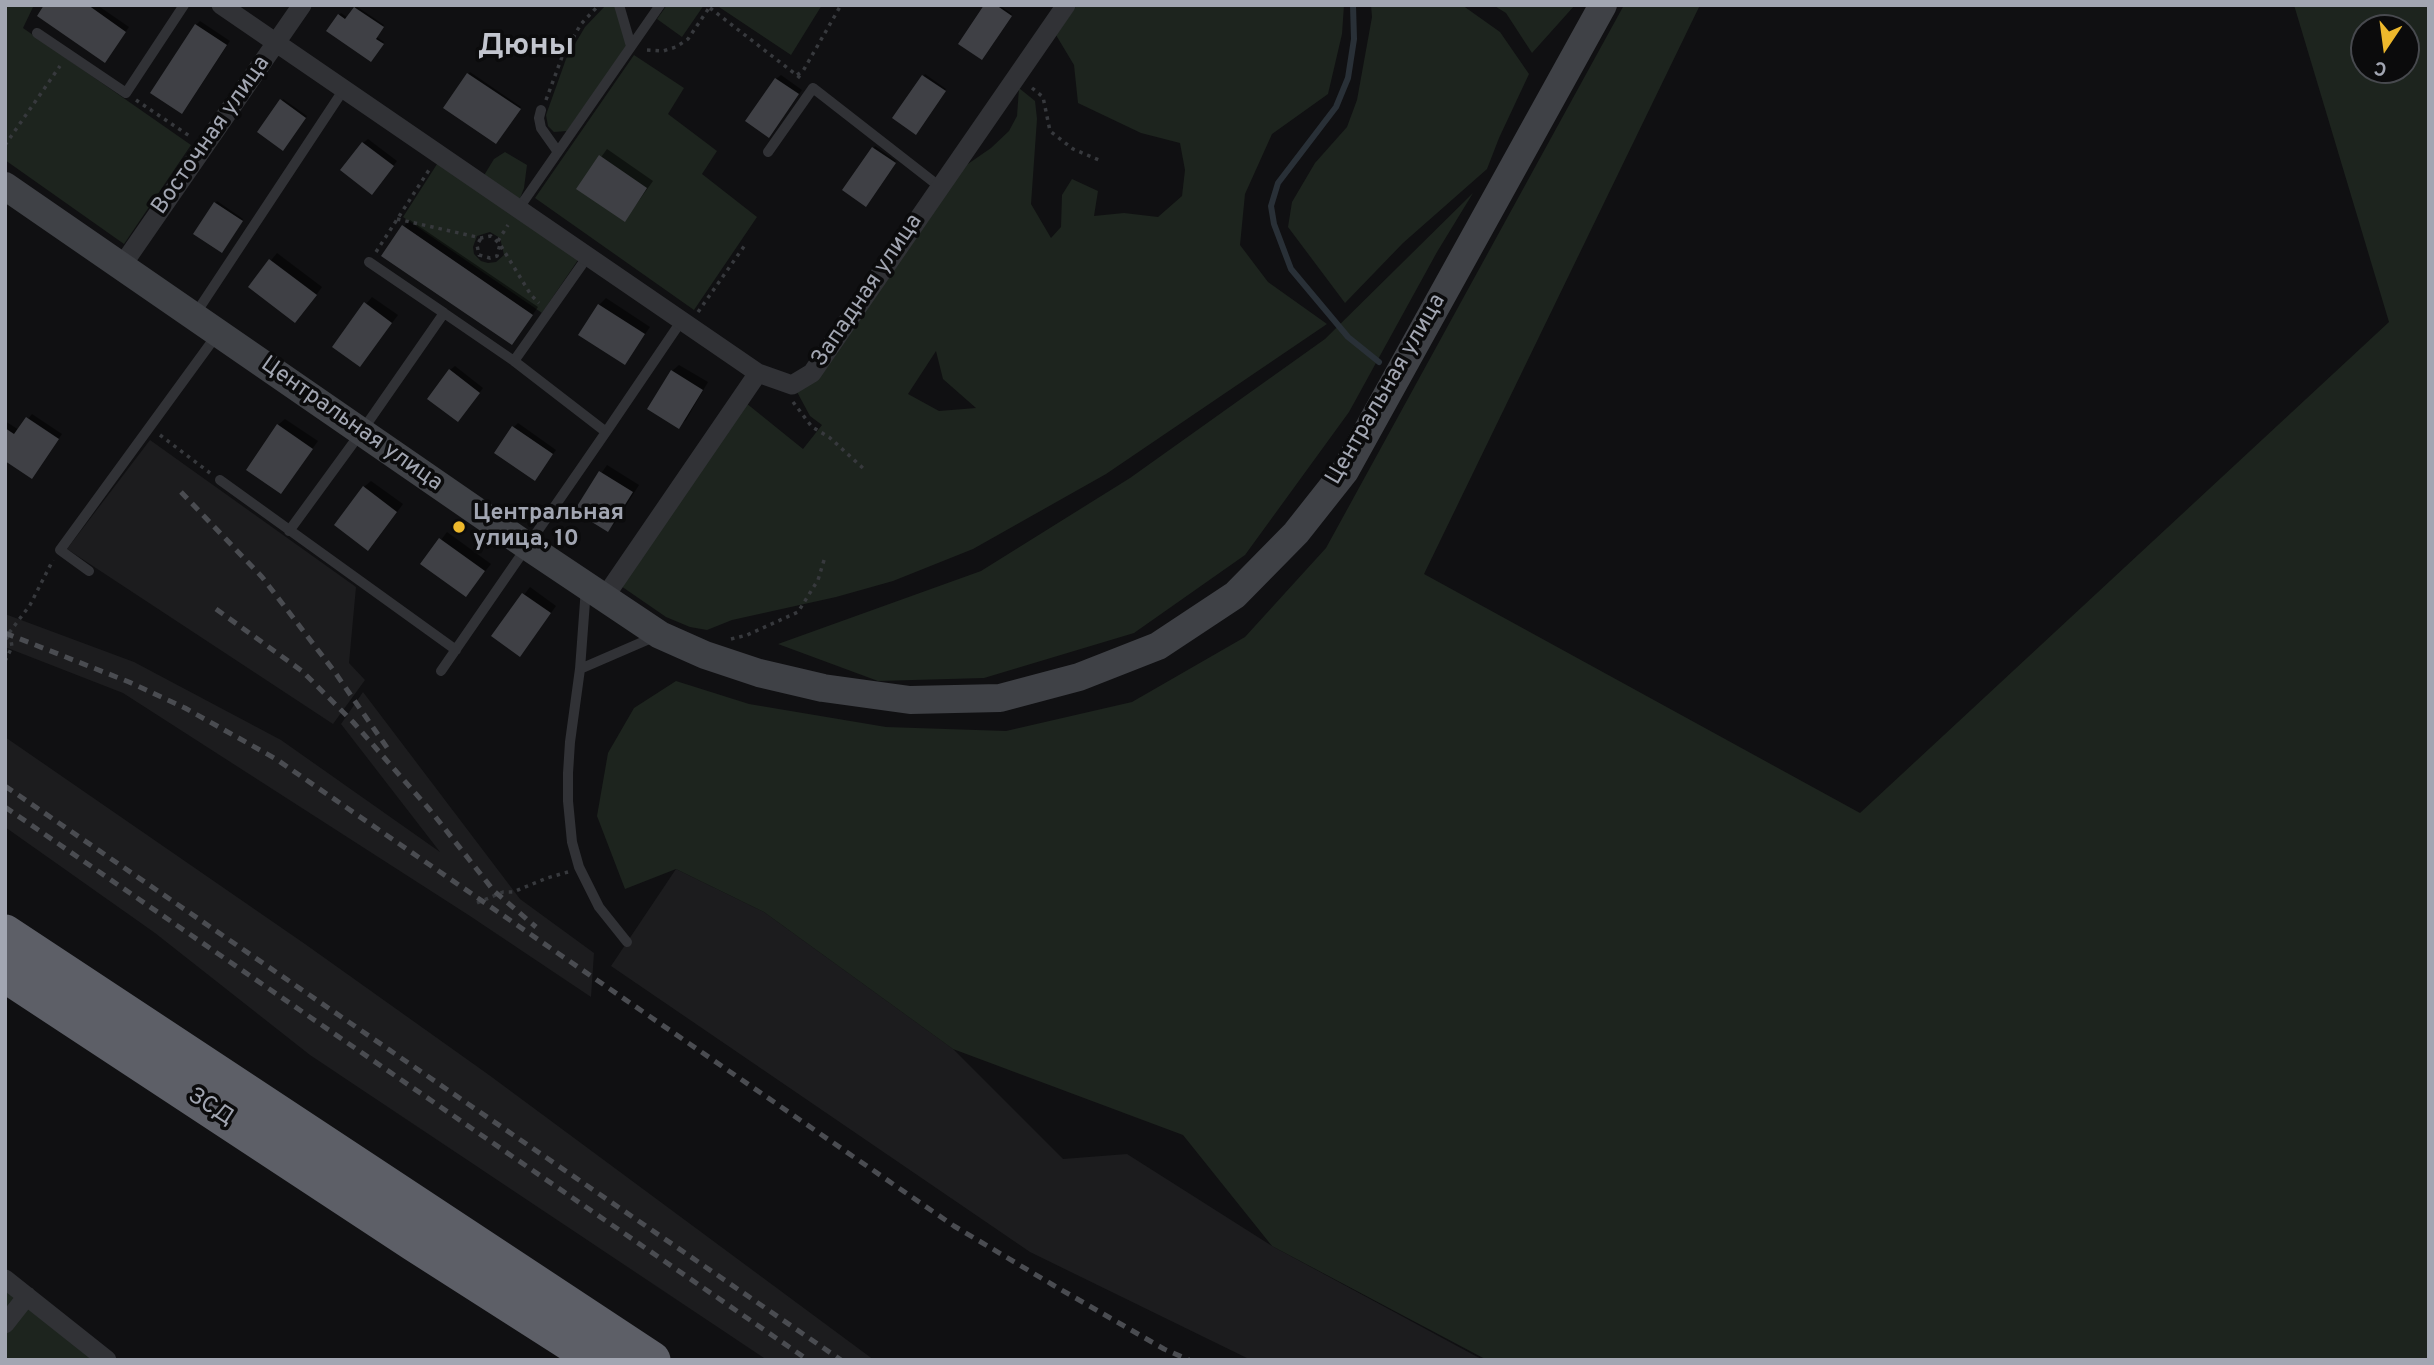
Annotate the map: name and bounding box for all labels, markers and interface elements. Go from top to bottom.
north arrow [2350,14,2420,84]
district label: Дюны [478,30,574,66]
street label: Восточная улица [147,51,277,221]
text: С [2372,54,2389,81]
street label: Западная улица [807,209,929,373]
street label: Центральная улица [1321,290,1453,490]
street label: Центральная улица [255,352,447,498]
place label: Центральная улица, 10 [473,500,624,554]
marker: Центральная улица, 10 [451,519,467,535]
street label: ЗСД [182,1083,238,1133]

